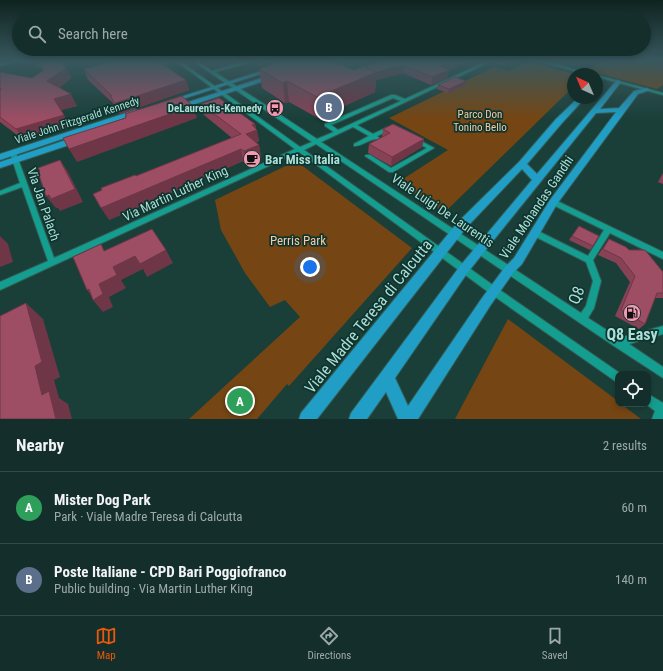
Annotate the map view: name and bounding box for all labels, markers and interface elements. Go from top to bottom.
search box [12,12,651,56]
icon: search [26,23,48,45]
text: Search here [58,25,128,43]
north arrow [567,68,603,104]
pin: B [316,92,342,122]
street label: Viale John Fitzgerald Kennedy [13,94,142,147]
bus stop icon: DeLaurentis-Kennedy [265,98,285,118]
place label: DeLaurentis-Kennedy [168,102,262,115]
park label: Parco Don Tonino Bello [453,108,507,134]
cafe icon: Bar Miss Italia [242,149,262,169]
place label: Bar Miss Italia [265,152,340,167]
street label: Viale Mohandas Gandhi [496,153,577,262]
street label: Via Martin Luther King [120,163,230,224]
street label: Via Jan Palach [24,166,63,243]
street label: Viale Luigi De Laurentis [389,171,497,250]
park label: Perris Park [270,233,326,248]
street label: Viale Madre Teresa di Calcutta [301,236,436,397]
your location [300,257,320,277]
street label: Q8 [564,283,589,307]
fuel station icon: Q8 Easy [622,303,642,323]
place label: Q8 Easy [606,325,658,344]
map controls [615,371,651,407]
button: locate [615,371,651,407]
pin: A [227,386,253,416]
text: Nearby [16,435,64,455]
text: 2 results [603,438,647,453]
text: Mister Dog Park [54,491,151,509]
text: A [25,500,33,515]
text: 60 m [621,500,647,515]
text: Park · Viale Madre Teresa di Calcutta [54,509,243,524]
text: Poste Italiane - CPD Bari Poggiofranco [54,563,287,581]
text: B [25,572,33,587]
text: 140 m [615,572,647,587]
text: Public building · Via Martin Luther King [54,581,253,596]
tab: Map [95,625,117,662]
tab: Directions [307,625,351,662]
tab: Saved [542,625,568,662]

